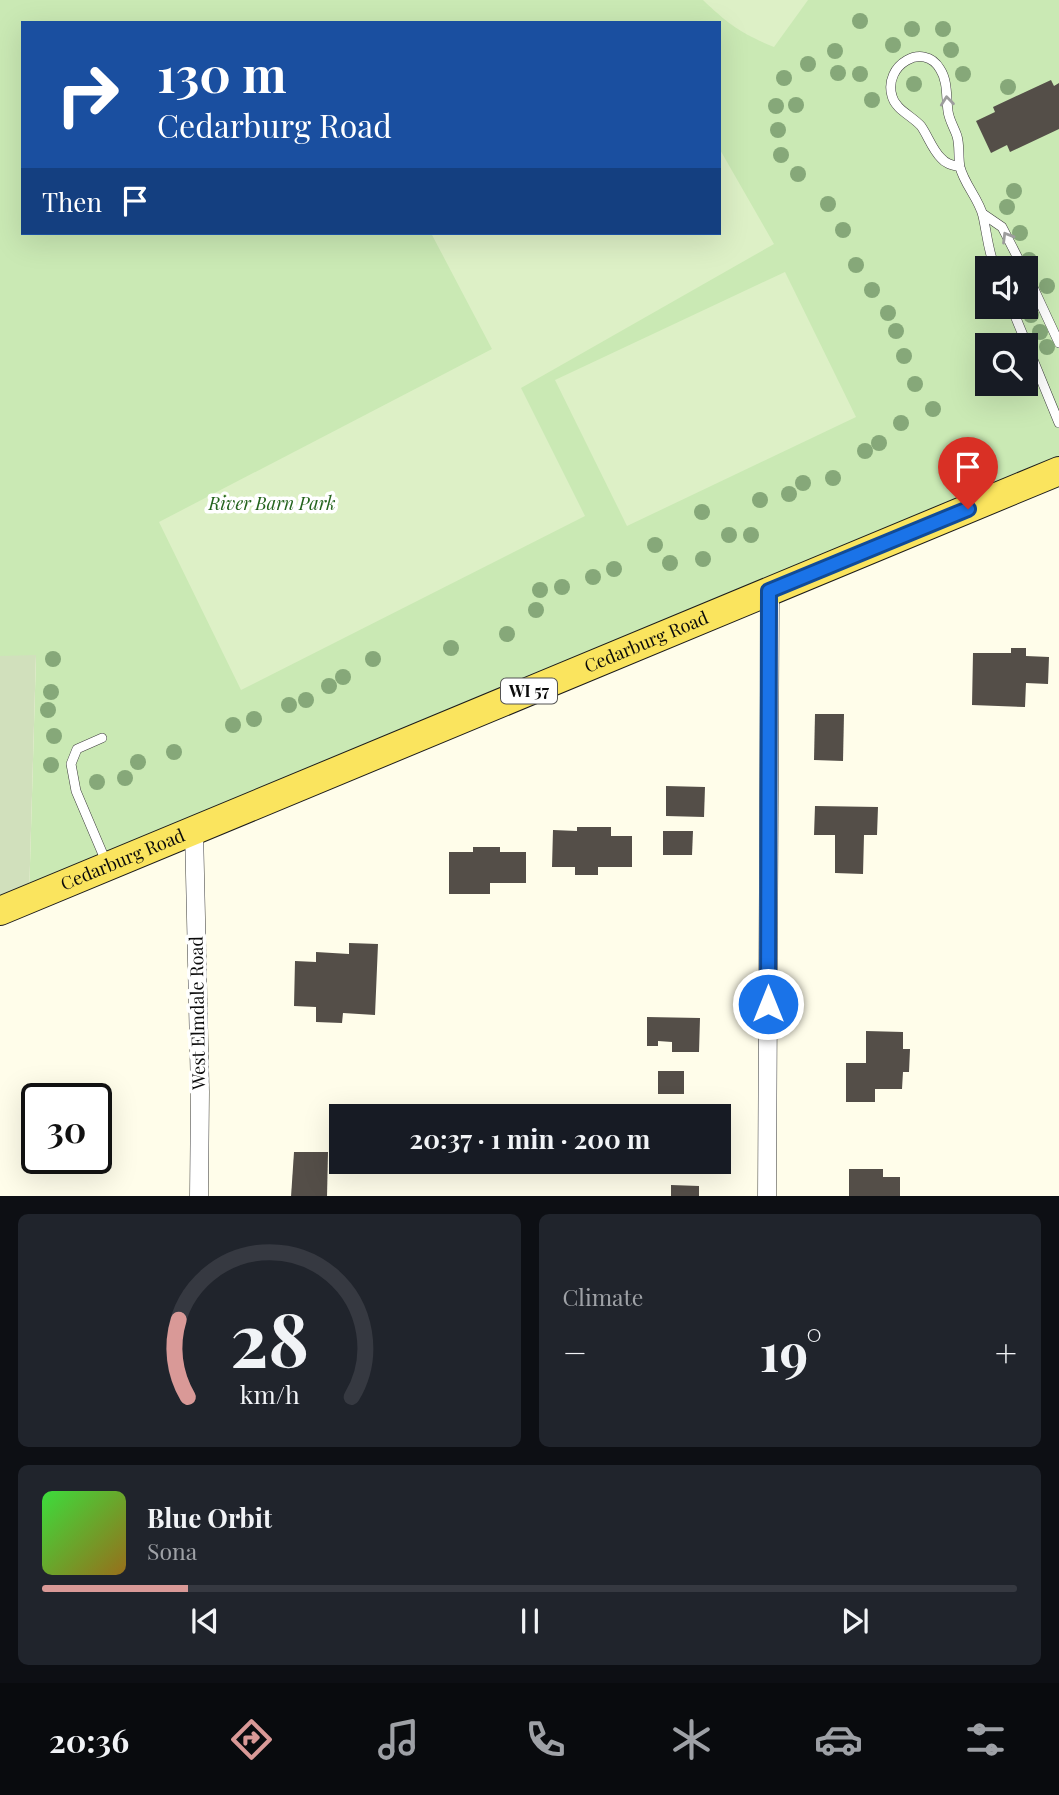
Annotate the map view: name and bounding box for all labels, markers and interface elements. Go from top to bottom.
text: 130 m [157,40,287,105]
icon: right [42,49,133,140]
one-way arrow [940,95,955,106]
text: Cedarburg Road [157,103,392,146]
icon: arrive [116,182,154,220]
text: Then [42,184,102,219]
one-way arrow [1003,232,1016,245]
map controls [975,256,1038,396]
button: sound [975,256,1038,319]
button: search [975,333,1038,396]
pin [938,437,998,509]
icon: arrive [949,448,987,486]
park label: River Barn Park [207,491,336,515]
street label: Cedarburg Road [580,605,712,678]
road number: WI 57 [501,678,557,704]
street label: Cedarburg Road [57,822,189,895]
street label: West Elmdale Road [184,935,210,1091]
position arrow [731,967,805,1041]
speed limit sign: 30 [21,1083,112,1174]
text: 20:37 · 1 min · 200 m [410,1121,650,1156]
text: Climate [563,1281,643,1312]
text: 28 [230,1288,309,1385]
text: 19° [760,1316,822,1385]
text: − [563,1326,587,1377]
text: + [995,1326,1017,1377]
text: km/h [239,1376,300,1409]
text: Blue Orbit [147,1500,272,1535]
text: Sona [147,1535,197,1566]
icon: previous [186,1602,224,1640]
icon: pause [511,1602,549,1640]
icon: next [836,1602,874,1640]
icon: directions [227,1715,276,1764]
icon: music [374,1715,423,1764]
icon: phone [521,1715,570,1764]
icon: climate [667,1715,716,1764]
icon: car [814,1715,863,1764]
icon: filters [961,1715,1010,1764]
text: 20:36 [49,1718,129,1761]

